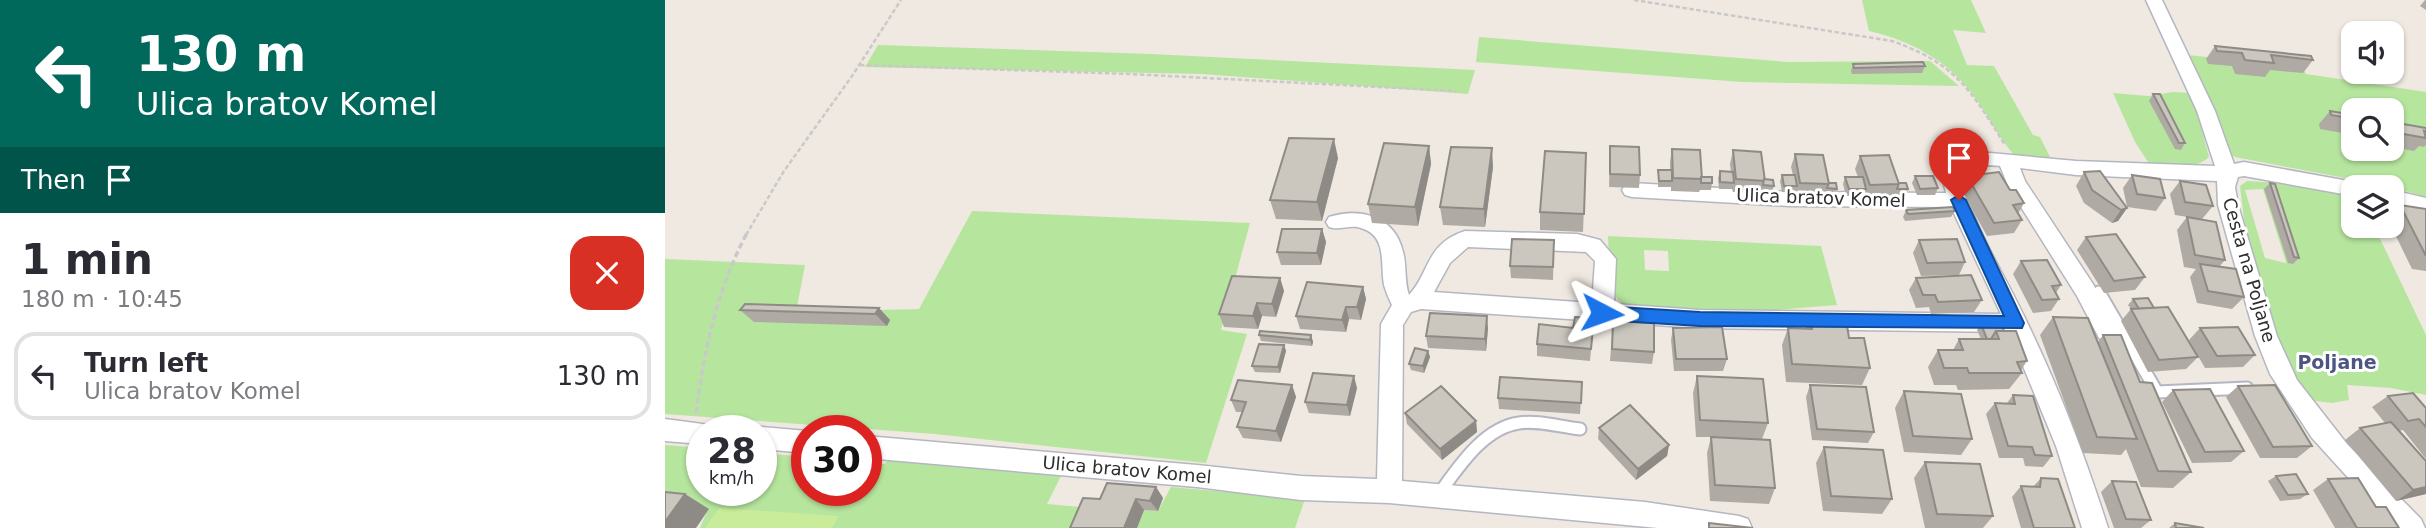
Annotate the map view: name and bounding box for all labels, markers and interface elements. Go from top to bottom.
map controls [2341,21,2404,238]
button: sound [2341,21,2404,84]
text: 130 m [136,26,306,83]
icon: left [21,28,112,119]
text: Ulica bratov Komel [136,85,438,123]
button: search [2341,98,2404,161]
pin [1929,128,1989,200]
icon: arrive [1940,139,1978,177]
icon: arrive [100,161,138,199]
text: Then [21,165,86,195]
button: layers [2341,175,2404,238]
street label: Ulica bratov Komel [1736,184,1906,211]
street label: Cesta na Poljane [2219,195,2280,345]
text: 1 min [21,235,153,284]
button: close [570,236,644,310]
position arrow [1565,276,1639,350]
text: 180 m · 10:45 [21,286,183,312]
text: Turn left [84,348,208,378]
district label: Poljane [2297,351,2377,373]
icon: left [25,357,63,395]
text: 130 m [557,361,640,391]
text: Ulica bratov Komel [84,378,301,404]
speed limit sign: 30 [791,415,882,506]
text: 28 [707,431,756,471]
street label: Ulica bratov Komel [1042,452,1212,487]
text: km/h [709,467,754,488]

